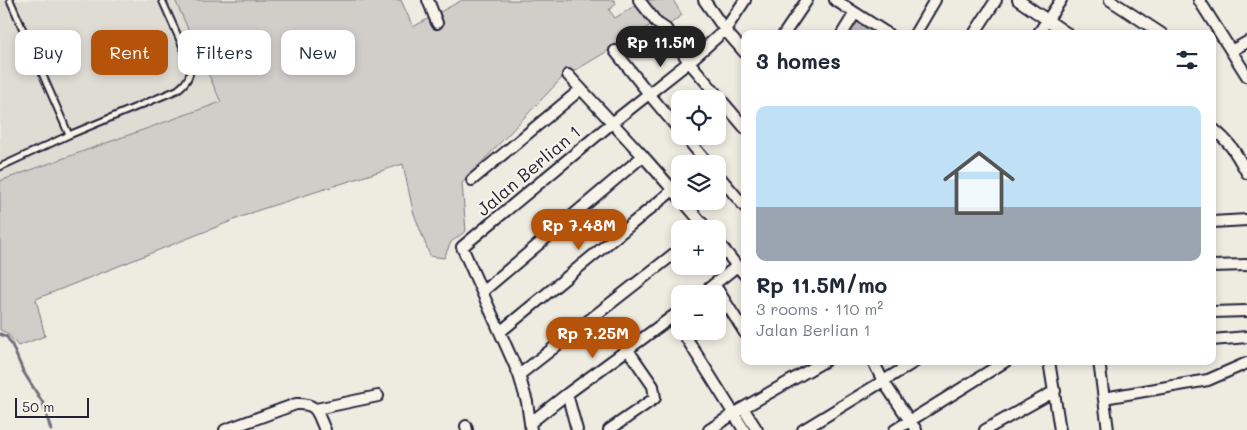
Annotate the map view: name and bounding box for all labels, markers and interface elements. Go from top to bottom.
pin: Rp 11.5M [609,26,713,68]
chip: Buy [15,30,81,75]
chip: Rent [91,30,168,75]
chip: Filters [178,30,271,75]
chip: New [281,30,355,75]
text: Rp 11.5M [627,31,695,52]
icon: filters [1173,46,1201,74]
text: 3 homes [756,47,841,74]
map controls [671,90,726,340]
button: locate [671,90,726,145]
street label: Jalan Berlian 1 [471,120,585,221]
icon: home [934,138,1024,228]
button: layers [671,155,726,210]
pin: Rp 7.48M [527,208,631,251]
text: Rp 7.48M [542,214,616,235]
button: + [671,220,726,275]
text: Rp 11.5M/mo [756,271,887,298]
button: − [671,285,726,340]
text: 3 rooms · 110 m² [756,298,883,319]
pin: Rp 7.25M [541,316,645,359]
text: Jalan Berlian 1 [756,319,871,340]
text: Rp 7.25M [557,322,629,343]
scale bar [15,395,89,418]
text: 50 m [22,397,54,416]

